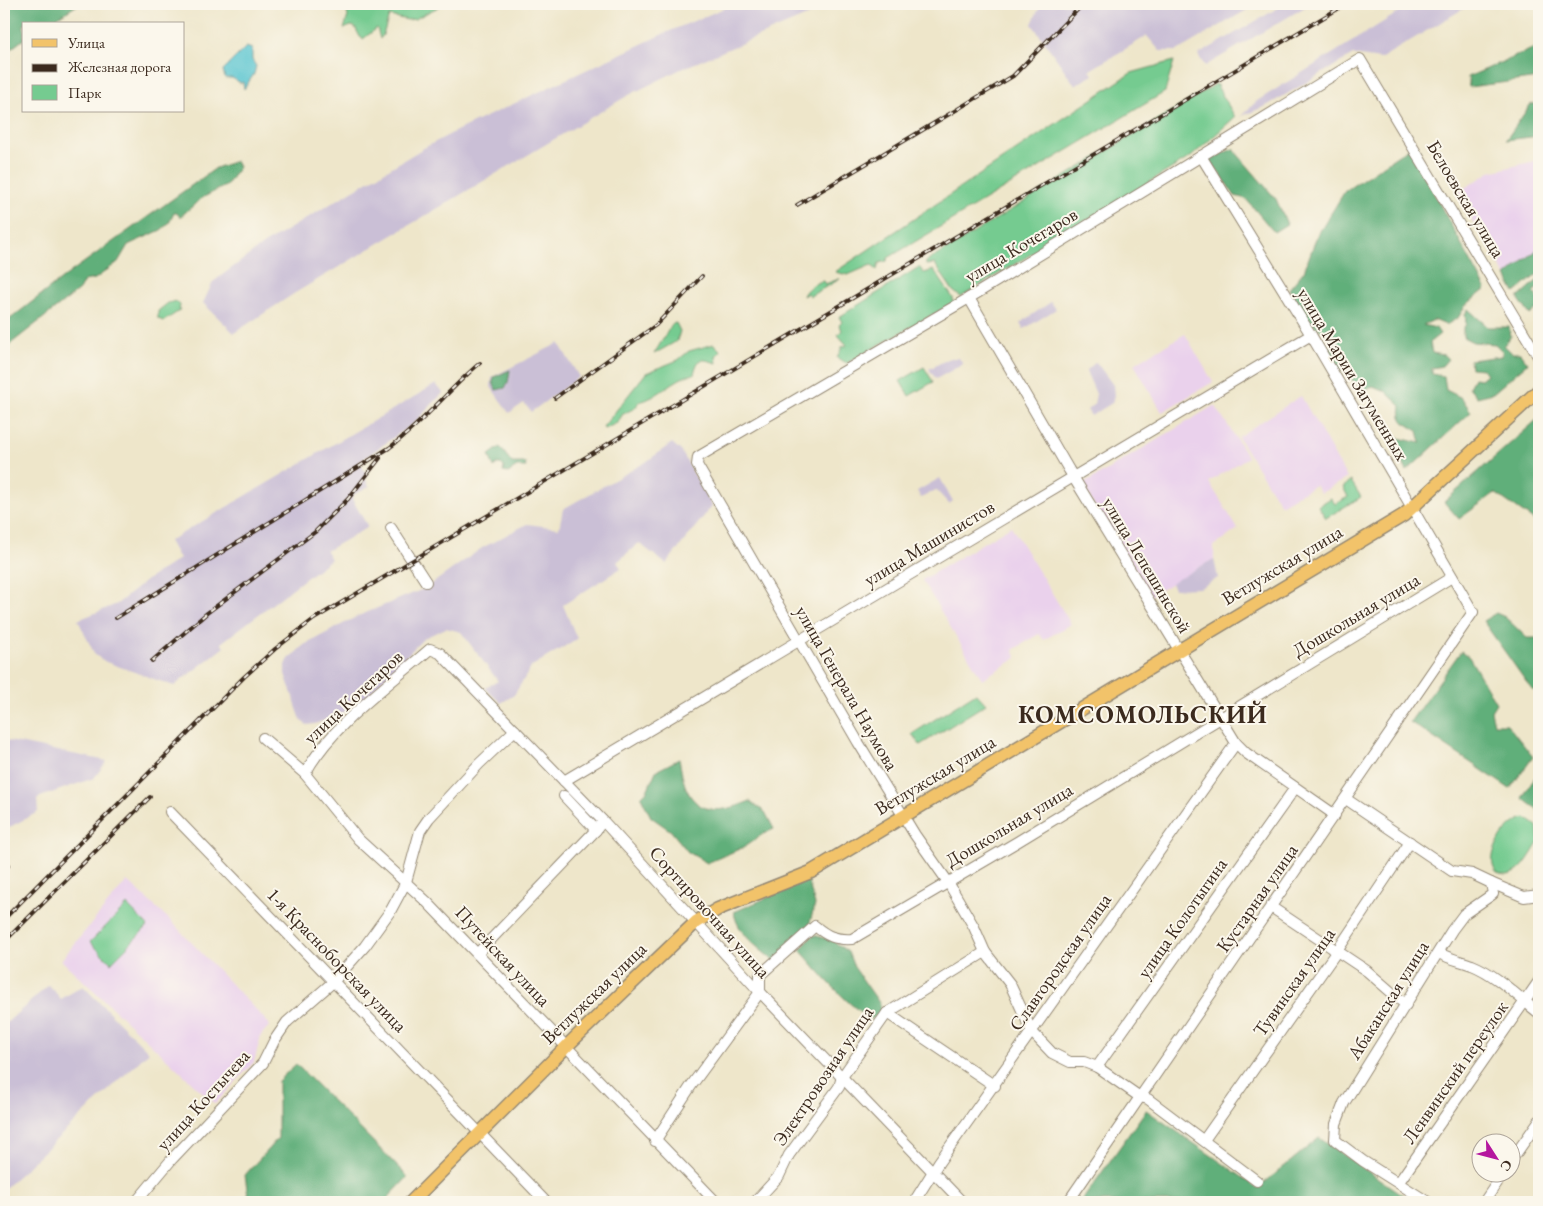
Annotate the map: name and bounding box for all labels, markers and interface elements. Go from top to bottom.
legend [22,22,185,112]
text: Улица [67,33,105,52]
text: Железная дорога [67,57,171,76]
text: Парк [68,83,101,102]
street label: Белоевская улица [1421,136,1511,263]
street label: улица Кочегаров [960,202,1082,288]
street label: улица Марии Загуменных [1291,283,1415,466]
street label: улица Лепешинской [1096,492,1198,638]
street label: улица Машинистов [859,494,999,592]
street label: Ветлужская улица [1217,519,1347,611]
street label: Дошкольная улица [1288,567,1425,663]
street label: улица Генерала Наумова [790,601,905,775]
street label: улица Кочегаров [298,644,408,750]
district label: КОМСОМОЛЬСКИЙ [1018,699,1268,730]
street label: Ветлужская улица [870,729,1000,821]
street label: Дошкольная улица [941,777,1078,873]
street label: Кустарная улица [1210,839,1304,957]
street label: Сортировочная улица [644,840,776,984]
street label: улица Колотыгина [1131,853,1233,983]
street label: 1-я Красноборская улица [261,882,413,1038]
street label: Славгородская улица [1003,888,1117,1036]
street label: Путейская улица [450,900,557,1012]
street label: Тувинская улица [1247,922,1341,1041]
street label: Ветлужская улица [536,936,652,1049]
street label: Абаканская улица [1341,936,1435,1065]
street label: Ленвинский переулок [1396,996,1514,1148]
street label: Электровозная улица [767,1001,879,1151]
street label: улица Костычева [151,1044,256,1156]
north arrow [1470,1134,1520,1184]
text: С [1496,1156,1517,1175]

